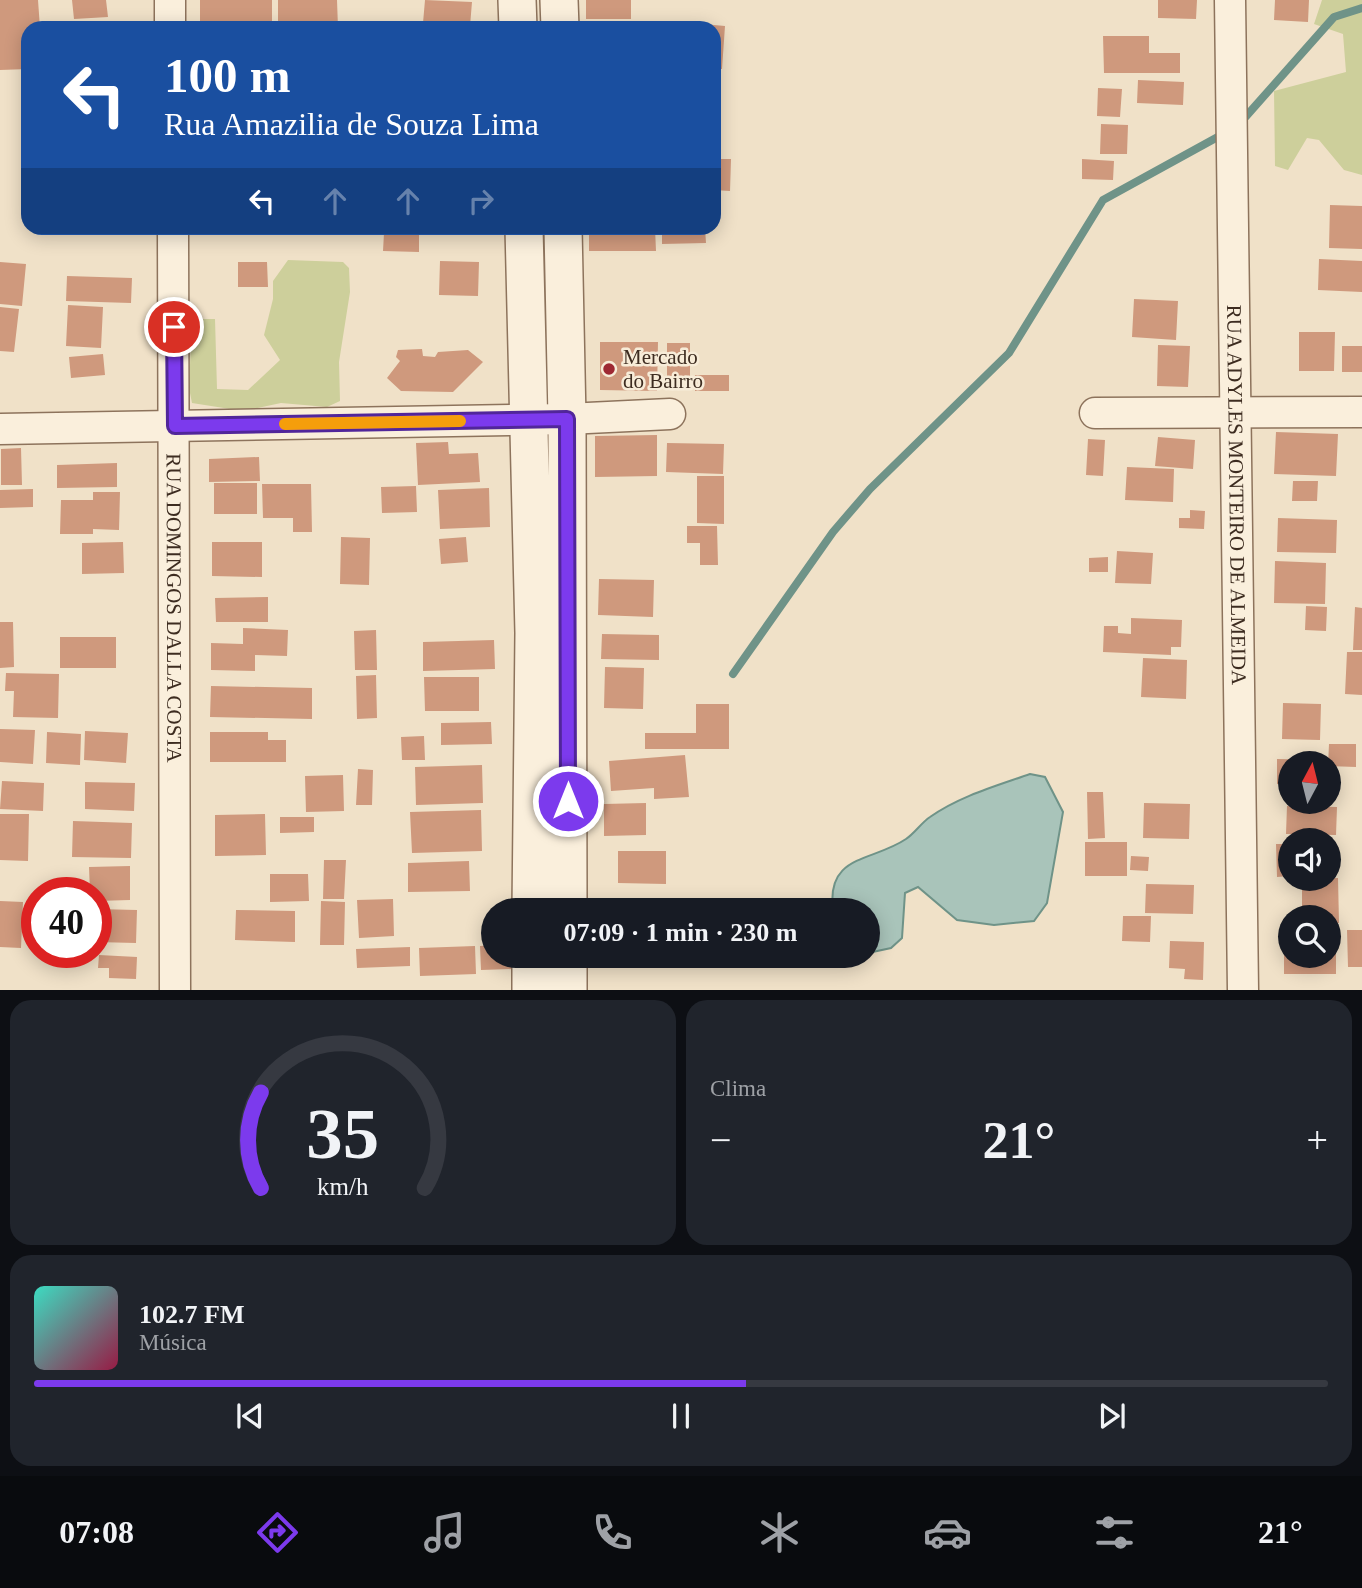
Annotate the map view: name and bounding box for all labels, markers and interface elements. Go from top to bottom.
text: 100 m [164,48,291,103]
icon: left [49,49,140,140]
text: Rua Amazilia de Souza Lima [164,106,539,142]
icon: left [243,182,281,220]
icon: ahead [316,182,354,220]
icon: ahead [389,182,427,220]
icon: right [462,182,500,220]
pin [144,297,204,357]
street label: RUA ADYLES MONTEIRO DE ALMEIDA [1222,305,1251,686]
icon: arrive [155,308,193,346]
place label: Mercado do Bairro [623,345,703,393]
marker: Mercado do Bairro [601,361,617,377]
street label: RUA DOMINGOS DALLA COSTA [162,453,186,764]
north arrow [1278,751,1340,814]
map controls [1278,751,1341,968]
position arrow [531,764,605,838]
button: sound [1278,828,1341,891]
speed limit sign: 40 [21,877,112,968]
button: search [1278,905,1341,968]
text: 07:09 · 1 min · 230 m [564,918,798,947]
text: Clima [710,1076,766,1101]
text: 35 [307,1094,379,1175]
text: 21° [983,1112,1055,1169]
text: − [710,1119,731,1161]
text: + [1307,1119,1328,1161]
text: km/h [317,1173,369,1200]
text: 102.7 FM [139,1300,244,1329]
text: Música [139,1330,207,1355]
icon: previous [231,1397,269,1435]
icon: pause [662,1397,700,1435]
icon: next [1093,1397,1131,1435]
icon: directions [253,1508,302,1557]
icon: music [420,1508,469,1557]
icon: phone [588,1508,637,1557]
icon: climate [755,1508,804,1557]
icon: car [923,1508,972,1557]
icon: filters [1090,1508,1139,1557]
text: 07:08 [59,1514,134,1550]
text: 21° [1258,1514,1303,1550]

